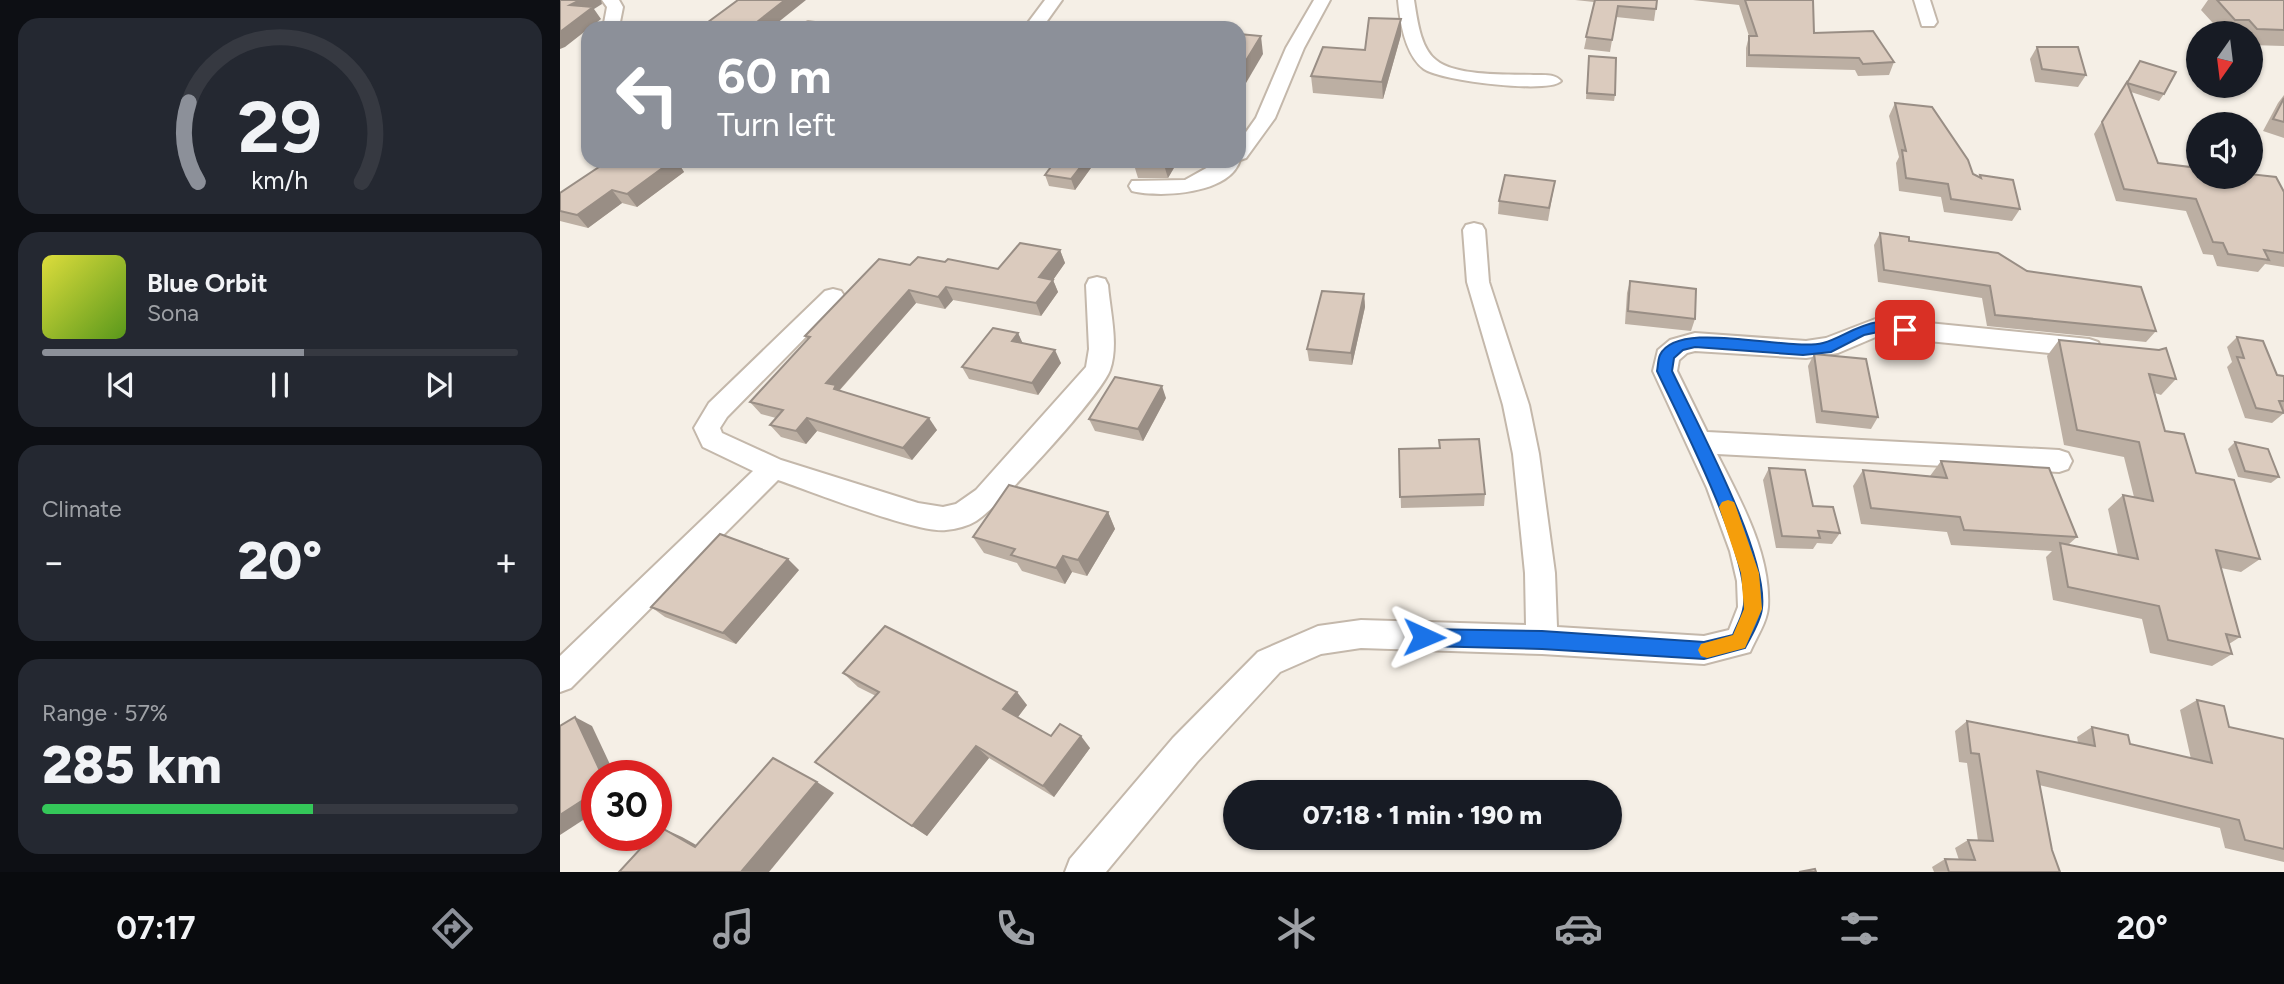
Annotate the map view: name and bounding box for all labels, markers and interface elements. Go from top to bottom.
north arrow [2186,21,2263,98]
map controls [2186,21,2263,189]
text: 60 m [717,46,832,105]
icon: left [602,49,693,140]
text: 29 [238,83,322,170]
text: Turn left [717,106,836,144]
button: sound [2186,112,2263,189]
text: km/h [251,165,309,195]
text: Blue Orbit [147,267,268,299]
text: Sona [147,299,199,327]
pin [1875,300,1935,360]
icon: arrive [1886,311,1924,349]
icon: previous [102,366,140,404]
icon: pause [261,366,299,404]
icon: next [420,366,458,404]
text: Climate [42,495,121,523]
text: 20° [238,530,322,592]
text: − [42,539,66,585]
text: + [494,539,518,585]
position arrow [1387,600,1461,674]
text: Range · 57% [42,699,168,727]
text: 285 km [42,734,222,796]
speed limit sign: 30 [581,760,672,851]
text: 07:18 · 1 min · 190 m [1303,799,1542,831]
icon: directions [428,904,477,953]
icon: music [709,904,758,953]
icon: phone [991,904,1040,953]
icon: climate [1272,904,1321,953]
icon: car [1554,904,1603,953]
icon: filters [1835,904,1884,953]
text: 07:17 [116,909,196,947]
text: 20° [2116,909,2168,947]

